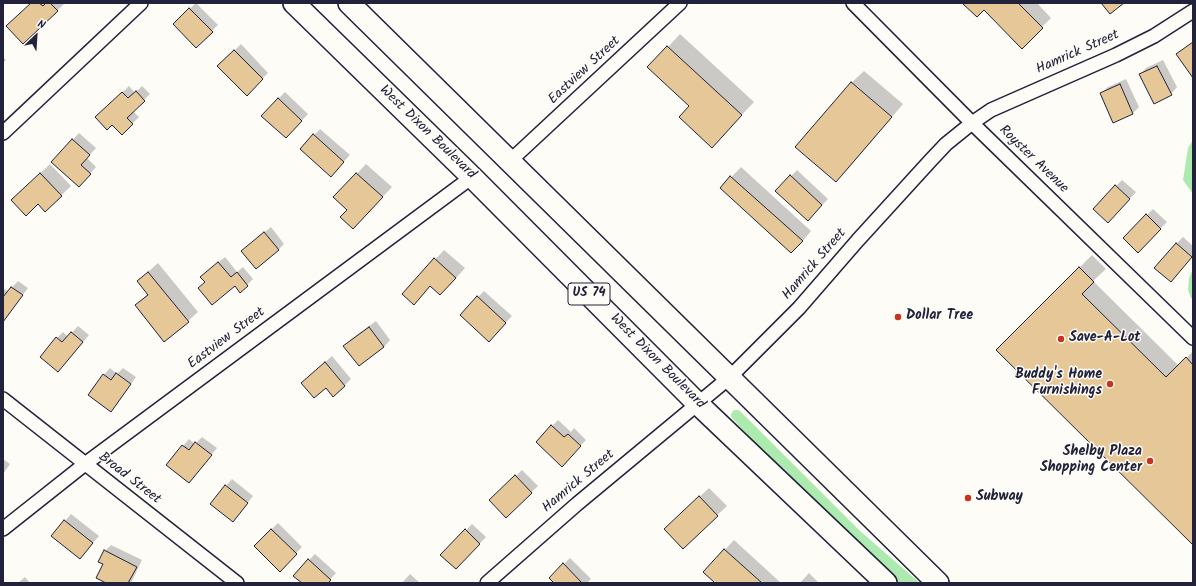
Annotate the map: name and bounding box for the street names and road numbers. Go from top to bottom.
street label: Hamrick Street [1034,27,1122,79]
street label: Eastview Street [546,33,624,109]
street label: West Dixon Boulevard [375,83,479,183]
street label: Royster Avenue [995,123,1071,197]
street label: Hamrick Street [779,226,851,304]
road number: US 74 [568,283,610,305]
street label: Eastview Street [185,305,269,373]
street label: West Dixon Boulevard [606,311,708,413]
street label: Hamrick Street [540,447,618,517]
street label: Broad Street [94,449,164,509]

